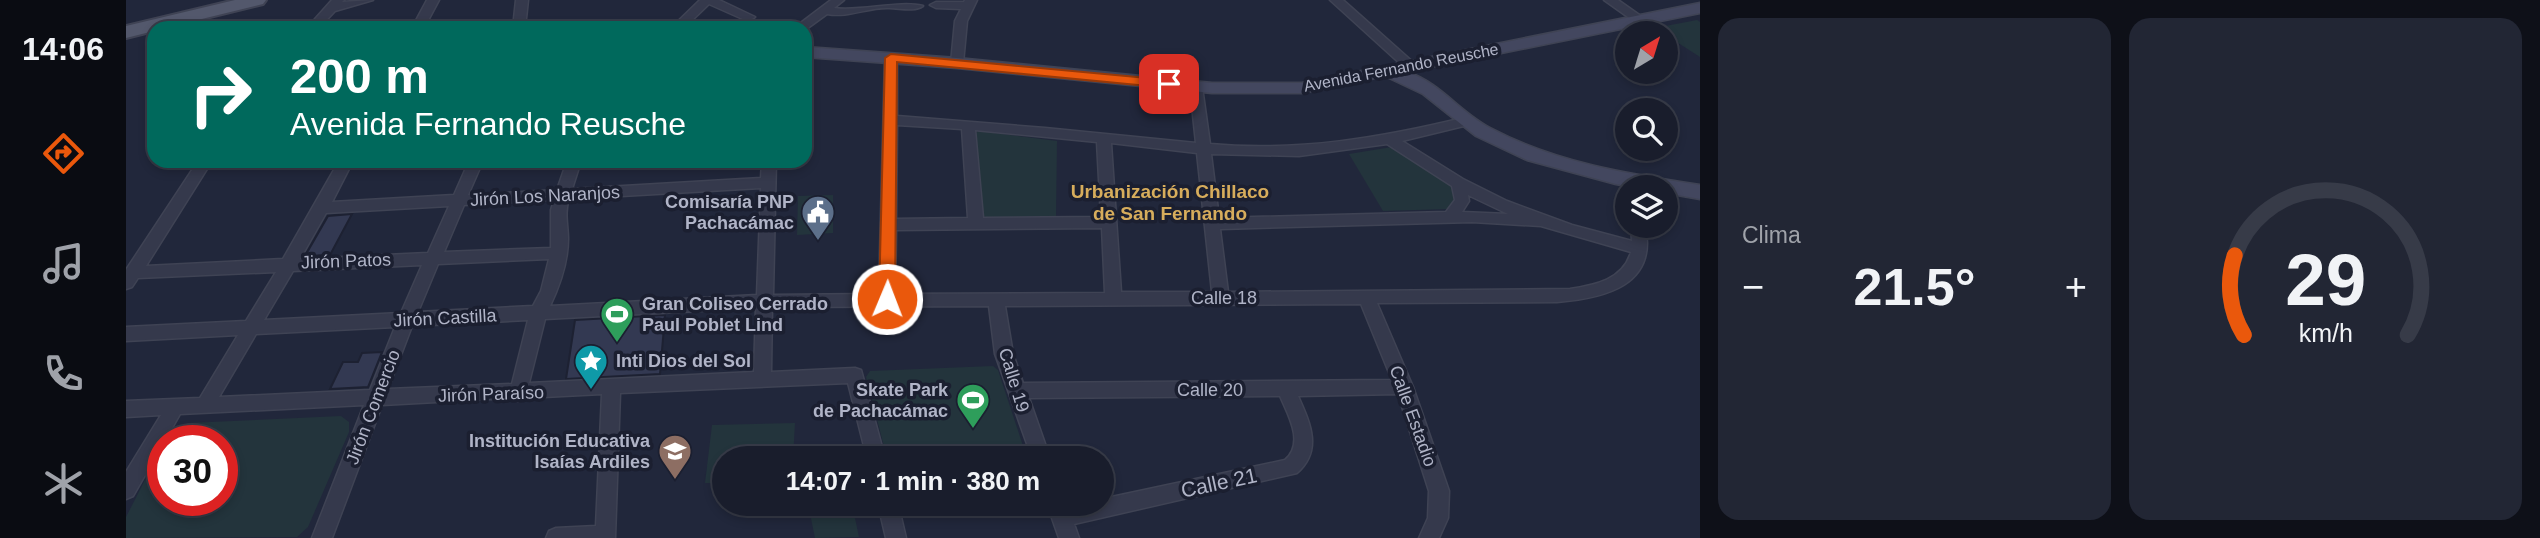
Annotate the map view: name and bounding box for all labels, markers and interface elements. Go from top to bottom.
north arrow [1615,21,1678,84]
map controls [1615,21,1678,238]
text: 14:06 [22,31,104,67]
street label: Avenida Fernando Reusche [1302,40,1500,95]
icon: right [175,49,266,140]
text: 200 m [290,49,429,103]
pin [1139,54,1199,114]
icon: arrive [1150,65,1188,103]
button: search [1615,98,1678,161]
text: Avenida Fernando Reusche [290,106,686,142]
icon: directions [39,129,88,178]
button: layers [1615,175,1678,238]
district label: Urbanización Chillaco de San Fernando [1071,181,1269,224]
street label: Jirón Los Naranjos [470,182,620,210]
place label: Comisaría PNP Pachacámac [665,192,794,233]
public building icon: Comisaría PNP Pachacámac [799,193,837,242]
text: Clima [1742,222,1801,248]
icon: music [39,239,88,288]
text: 29 [2285,239,2366,320]
street label: Jirón Patos [301,249,391,273]
text: 21.5° [1853,258,1976,316]
position arrow [850,262,924,336]
text: − [1742,266,1764,308]
text: + [2065,266,2087,308]
street label: Calle 18 [1191,288,1257,308]
place label: Gran Coliseo Cerrado Paul Poblet Lind [642,294,828,335]
sports icon: Gran Coliseo Cerrado Paul Poblet Lind [598,295,636,344]
street label: Jirón Castilla [393,305,498,331]
text: km/h [2298,319,2353,347]
place icon: Inti Dios del Sol [572,342,610,391]
street label: Calle 19 [995,345,1033,415]
street label: Jirón Comercio [342,347,404,467]
icon: phone [39,349,88,398]
place label: Inti Dios del Sol [616,351,751,371]
street label: Calle Estadio [1385,363,1441,469]
place label: Skate Park de Pachacámac [813,380,949,421]
street label: Calle 20 [1177,380,1243,400]
sports icon: Skate Park de Pachacámac [954,381,992,430]
street label: Jirón Paraíso [438,382,544,406]
speed limit sign: 30 [147,425,238,516]
place label: Institución Educativa Isaías Ardiles [469,431,651,472]
school or university icon: Institución Educativa Isaías Ardiles [656,432,694,481]
icon: climate [39,459,88,508]
street label: Calle 21 [1179,463,1259,502]
text: 14:07 · 1 min · 380 m [786,466,1040,496]

